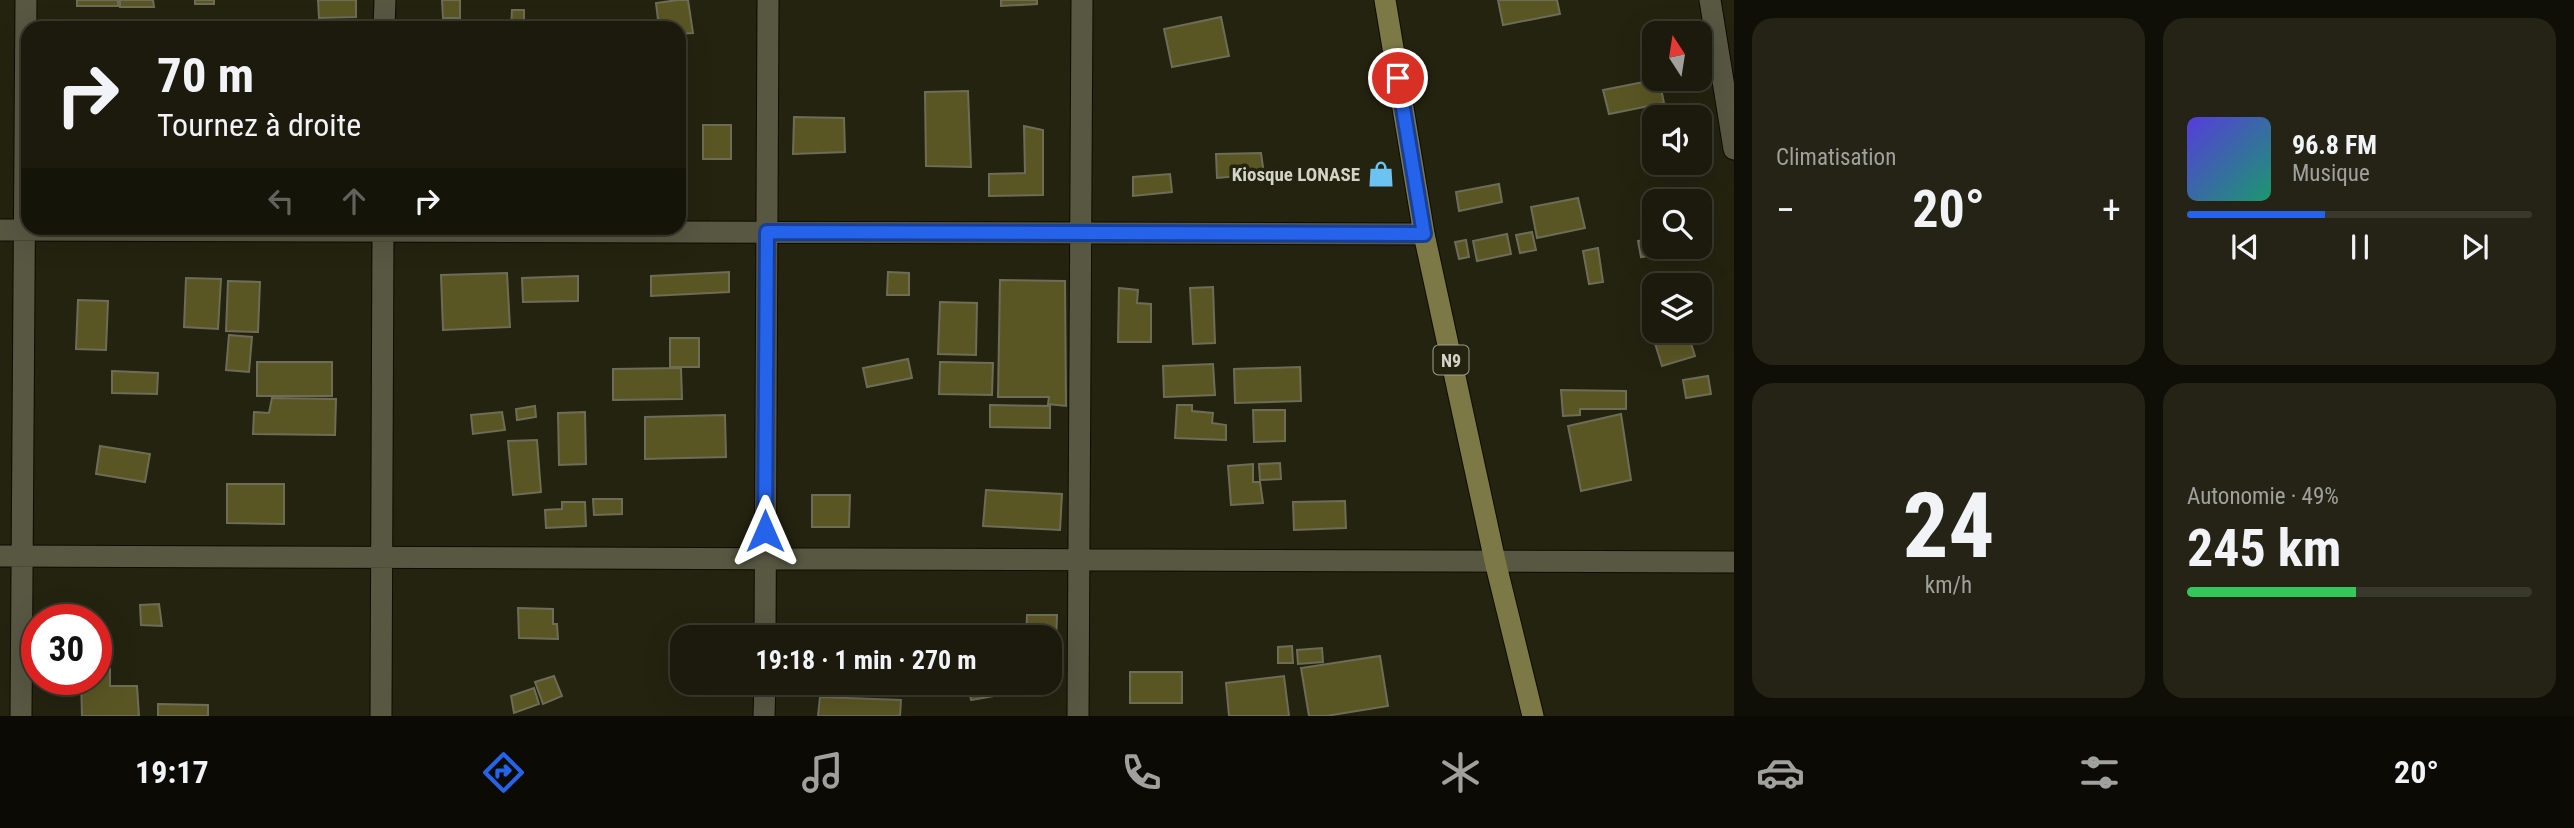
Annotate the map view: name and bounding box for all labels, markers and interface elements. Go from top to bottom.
north arrow [1642,21,1712,91]
map controls [1642,21,1712,343]
text: 70 m [157,47,254,104]
pin [1368,48,1428,108]
icon: right [42,49,133,140]
icon: arrive [1379,59,1417,97]
button: sound [1642,105,1712,175]
text: Tournez à droite [157,106,361,144]
text: 96.8 FM [2292,130,2377,160]
text: Climatisation [1776,144,1896,171]
shop icon: Kiosque LONASE [1366,159,1396,189]
text: Musique [2292,160,2370,187]
place label: Kiosque LONASE [1232,163,1360,186]
text: 20° [1912,179,1985,240]
icon: left [262,182,300,220]
icon: ahead [335,182,373,220]
icon: right [408,182,446,220]
text: − [1776,188,1795,232]
text: + [2102,188,2121,232]
button: search [1642,189,1712,259]
icon: previous [2226,228,2264,266]
icon: pause [2341,228,2379,266]
icon: next [2456,228,2494,266]
button: layers [1642,273,1712,343]
road number: N9 [1434,346,1468,374]
text: 24 [1903,473,1994,579]
text: Autonomie · 49% [2187,483,2339,510]
position arrow [728,494,802,568]
text: 245 km [2187,518,2341,579]
text: km/h [1925,572,1972,599]
speed limit sign: 30 [21,604,112,695]
text: 19:18 · 1 min · 270 m [756,645,976,675]
icon: directions [479,748,528,797]
icon: music [798,748,847,797]
icon: phone [1117,748,1166,797]
icon: climate [1436,748,1485,797]
icon: car [1756,748,1805,797]
icon: filters [2075,748,2124,797]
text: 19:17 [135,753,209,791]
text: 20° [2394,753,2439,791]

